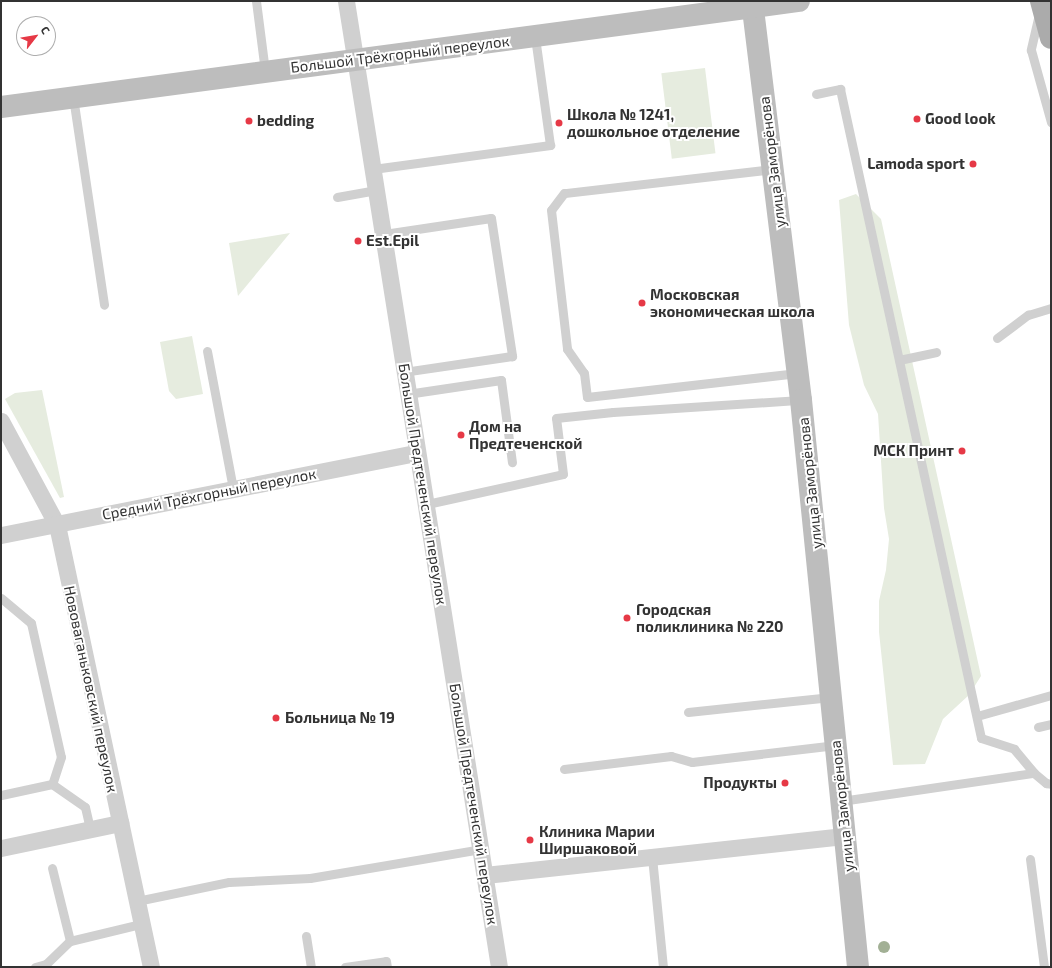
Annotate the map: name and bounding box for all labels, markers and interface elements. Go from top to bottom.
north arrow [16,16,56,56]
text: С [39,24,53,36]
street label: Большой Трёхгорный переулок [290,32,510,76]
street label: улица Заморёнова [755,95,789,229]
place label: Школа № 1241, дошкольное отделение [567,105,740,140]
place label: Good look [925,110,996,128]
place label: bedding [257,112,314,130]
marker: Good look [912,114,922,124]
marker: bedding [244,116,254,126]
marker: Школа № 1241, дошкольное отделение [554,118,564,128]
place label: Lamoda sport [867,155,965,173]
marker: Lamoda sport [968,159,978,169]
place label: Est.Epil [366,232,419,250]
marker: Est.Epil [353,236,363,246]
place label: Московская экономическая школа [650,285,815,320]
marker: Московская экономическая школа [637,298,647,308]
street label: Большой Предтеченский переулок [395,362,451,606]
street label: улица Заморёнова [794,416,826,550]
place label: Дом на Предтеченской [469,417,582,452]
marker: Дом на Предтеченской [456,430,466,440]
place label: МСК Принт [873,442,954,460]
marker: МСК Принт [957,446,967,456]
street label: Средний Трёхгорный переулок [100,464,318,524]
street label: Нововаганьковский переулок [60,584,122,794]
place label: Городская поликлиника № 220 [636,600,784,635]
marker: Городская поликлиника № 220 [621,612,633,624]
street label: Большой Предтеченский переулок [446,682,502,926]
place label: Больница № 19 [285,709,395,727]
marker: Больница № 19 [270,712,282,724]
street label: улица Заморёнова [826,739,858,873]
place label: Продукты [703,774,777,792]
marker: Продукты [780,778,790,788]
place label: Клиника Марии Ширшаковой [539,822,655,857]
marker: Клиника Марии Ширшаковой [524,834,536,846]

